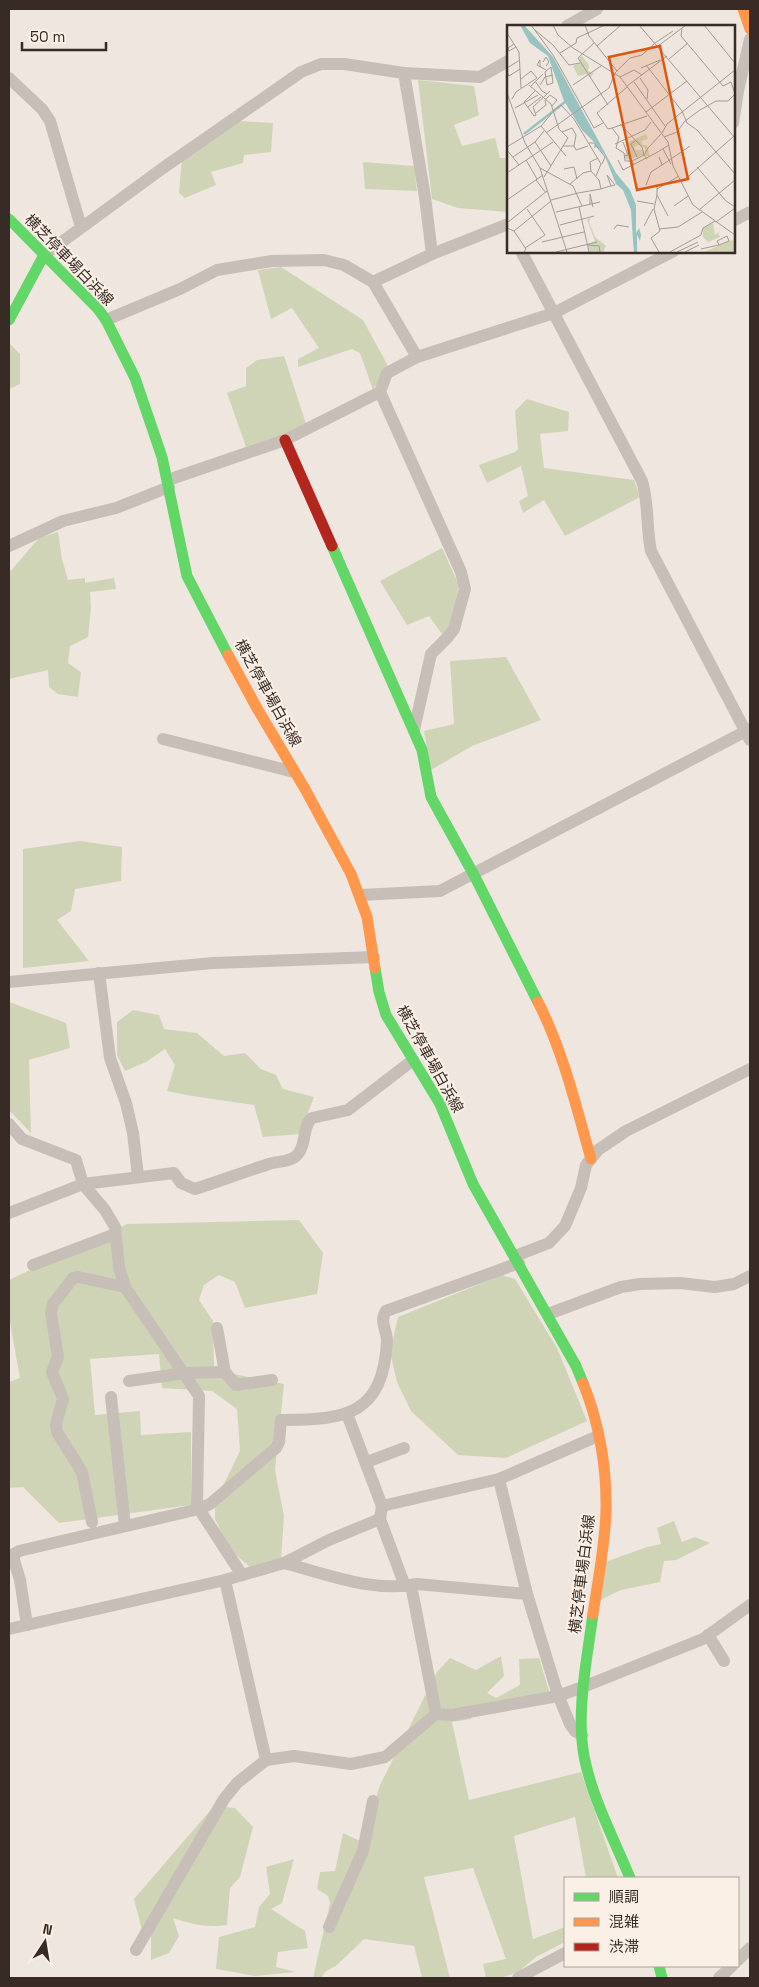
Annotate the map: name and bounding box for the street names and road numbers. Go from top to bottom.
street label: 横芝停車場白浜線 [21,210,118,309]
street label: 横芝停車場白浜線 [231,636,306,750]
street label: 横芝停車場白浜線 [393,1002,468,1116]
street label: 横芝停車場白浜線 [565,1513,598,1635]

